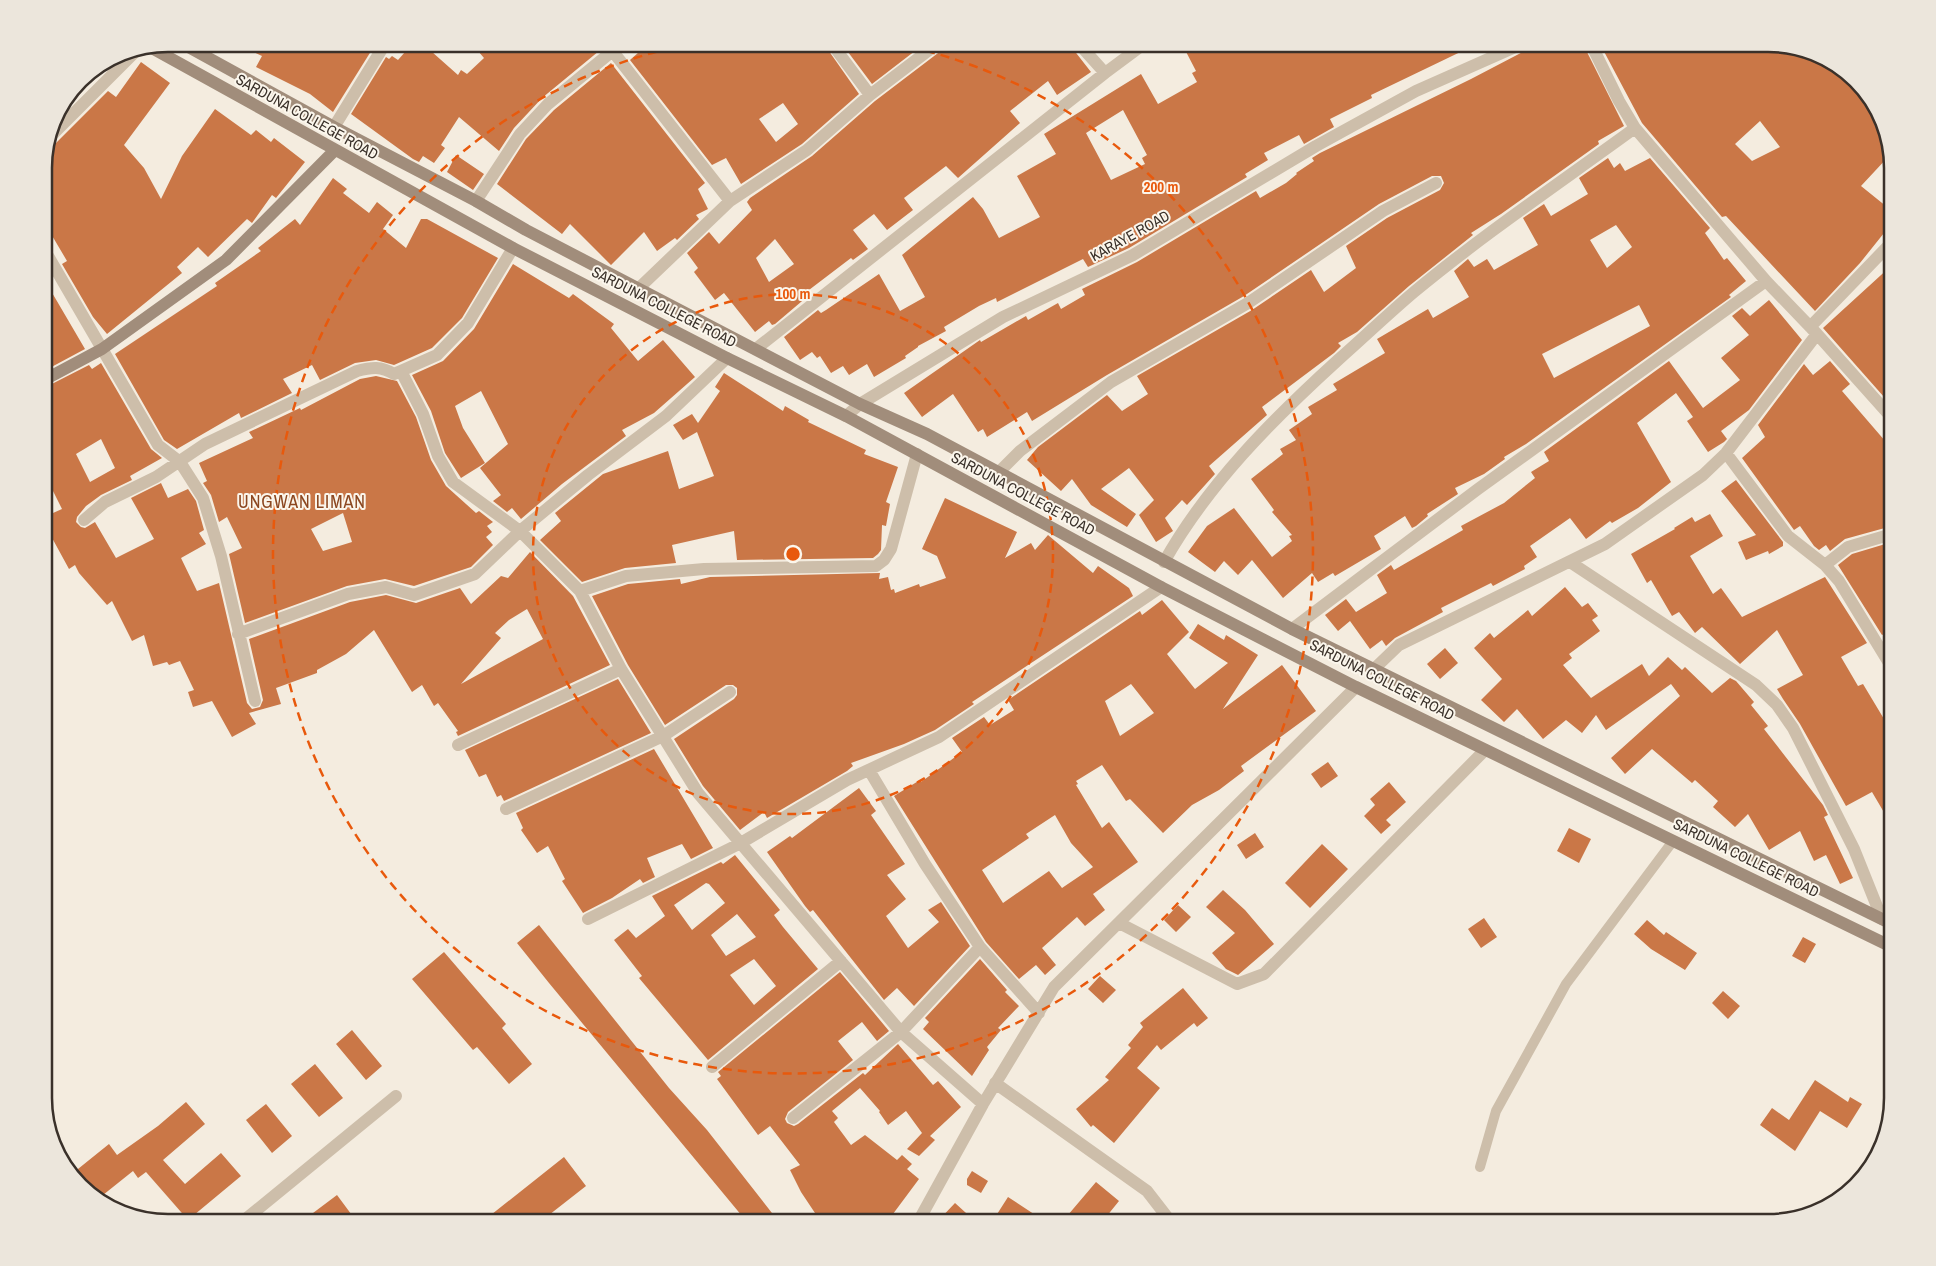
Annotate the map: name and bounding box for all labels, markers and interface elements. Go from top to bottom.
street label: SARDUNA COLLEGE ROAD [232,69,382,165]
text: 200 m [1144,176,1178,197]
street label: KARAYE ROAD [1086,205,1173,266]
street label: SARDUNA COLLEGE ROAD [588,261,740,352]
text: 100 m [776,283,810,304]
street label: SARDUNA COLLEGE ROAD [948,447,1099,540]
district label: UNGWAN LIMAN [238,489,366,514]
centre of rings [784,545,802,563]
street label: SARDUNA COLLEGE ROAD [1306,634,1458,725]
street label: SARDUNA COLLEGE ROAD [1670,813,1823,902]

